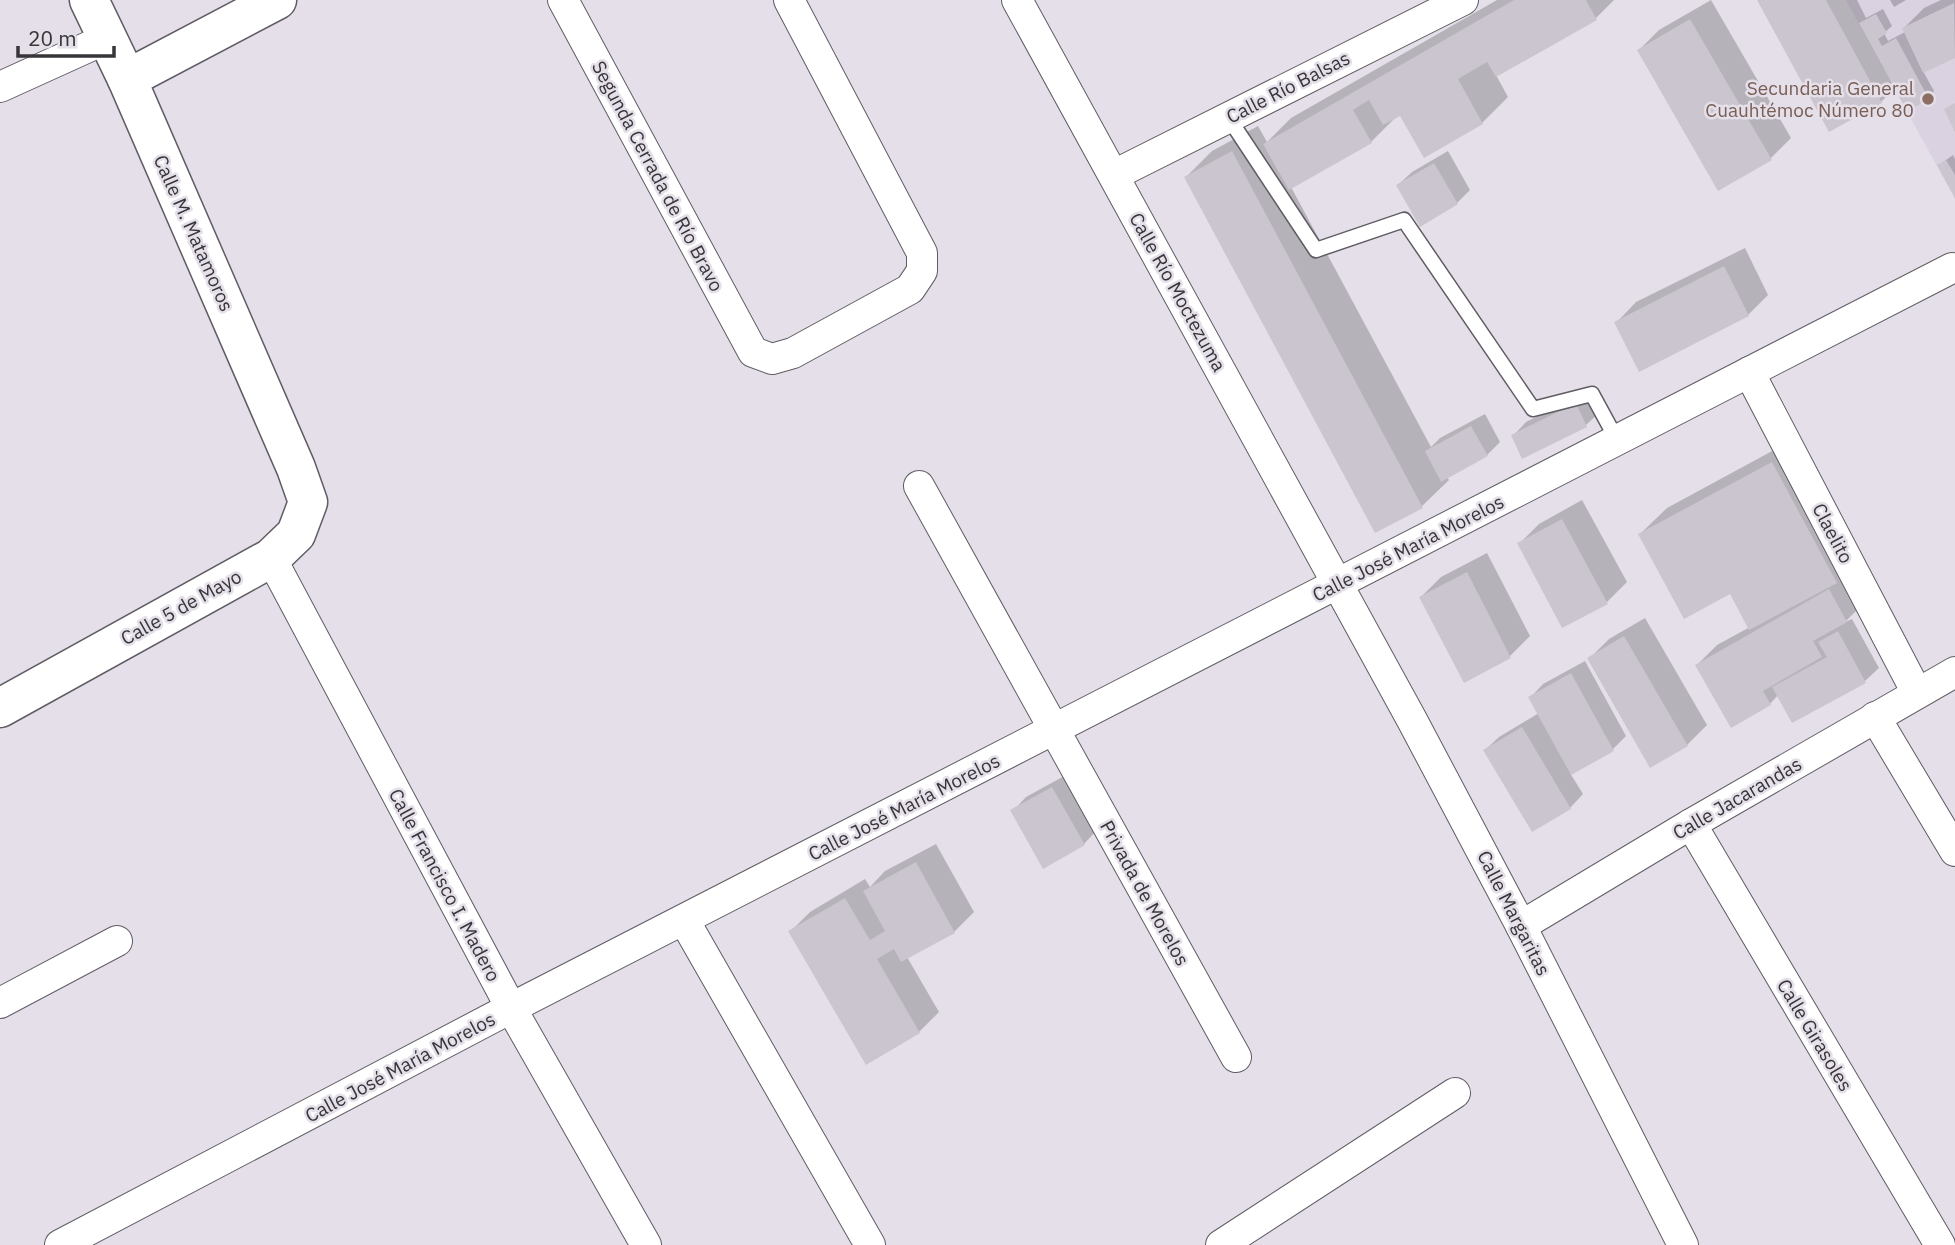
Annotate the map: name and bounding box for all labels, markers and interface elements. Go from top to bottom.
scale bar [18,14,114,58]
text: 20 m [28,24,77,52]
street label: Calle Río Balsas [1222,46,1354,128]
street label: Segunda Cerrada de Río Bravo [587,57,729,295]
place label: Secundaria General Cuauhtémoc Número 80 [1705,76,1914,122]
marker: Secundaria General Cuauhtémoc Número 80 [1920,91,1936,107]
street label: Calle M. Matamoros [149,151,239,315]
street label: Calle Río Moctezuma [1124,208,1232,376]
street label: Calle José María Morelos [1308,489,1508,607]
street label: Claelito [1807,499,1859,567]
street label: Calle 5 de Mayo [116,564,246,650]
street label: Calle José María Morelos [804,748,1004,866]
street label: Calle Jacarandas [1668,751,1806,845]
street label: Calle Francisco I. Madero [384,784,506,986]
street label: Privada de Morelos [1095,816,1195,970]
street label: Calle Margaritas [1472,846,1556,980]
street label: Calle Girasoles [1772,974,1858,1096]
street label: Calle José María Morelos [301,1007,499,1127]

